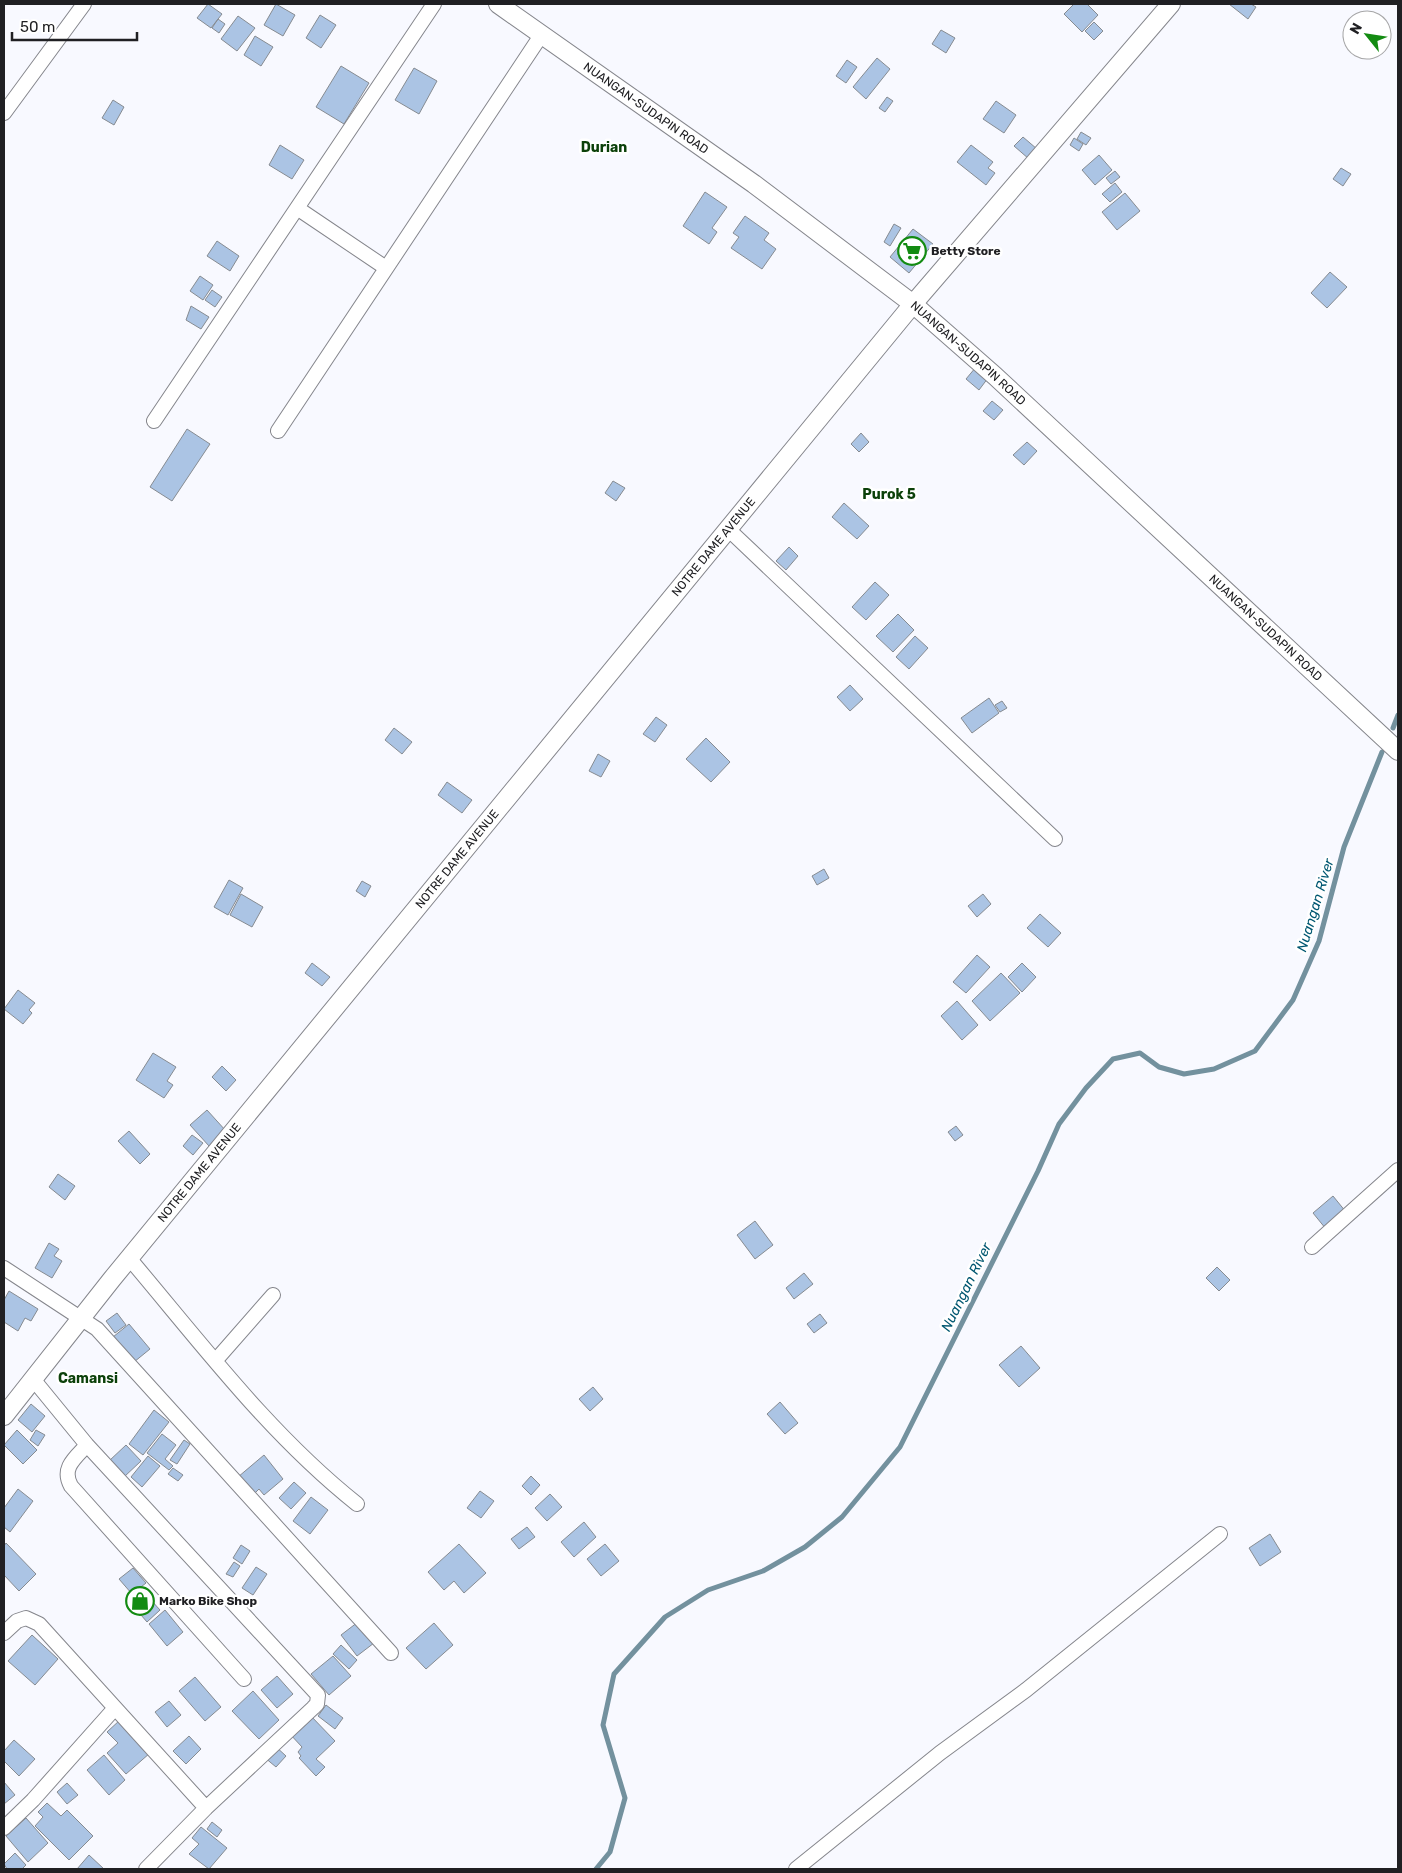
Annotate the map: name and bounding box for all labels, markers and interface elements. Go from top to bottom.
scale bar [12,10,138,42]
north arrow [1342,10,1392,60]
text: 50 m [20,18,55,36]
text: N [1346,20,1366,37]
street label: NUANGAN-SUDAPIN ROAD [581,59,711,157]
district label: Durian [581,139,627,156]
supermarket icon: Betty Store [897,236,927,266]
place label: Betty Store [931,244,1001,258]
street label: NUANGAN-SUDAPIN ROAD [908,298,1029,408]
district label: Purok 5 [862,486,916,503]
street label: NOTRE DAME AVENUE [669,495,758,599]
street label: NUANGAN-SUDAPIN ROAD [1206,572,1325,684]
street label: NOTRE DAME AVENUE [412,807,502,911]
water label: Nuangan River [1293,856,1338,954]
street label: NOTRE DAME AVENUE [155,1121,244,1225]
water label: Nuangan River [938,1239,996,1334]
district label: Camansi [58,1370,118,1387]
shop icon: Marko Bike Shop [125,1586,155,1616]
place label: Marko Bike Shop [159,1594,257,1608]

